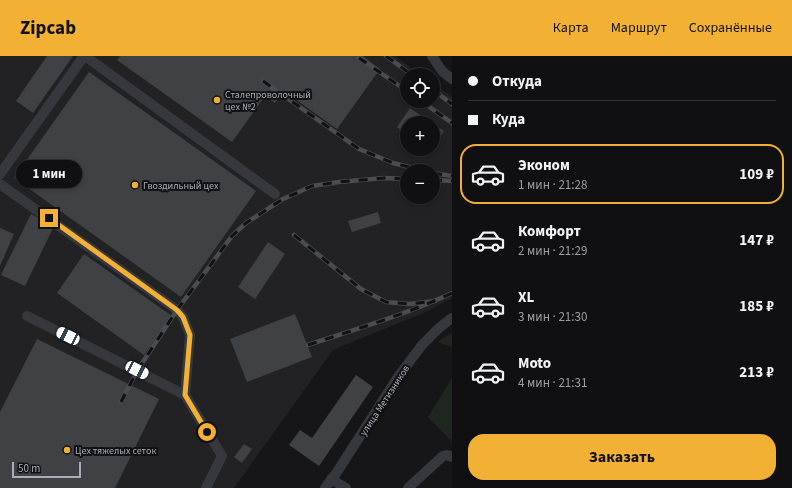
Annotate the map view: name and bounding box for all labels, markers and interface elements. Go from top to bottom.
text: Zipcab [20,15,76,42]
text: Карта [553,18,589,38]
text: Маршрут [611,18,667,38]
text: Сохранённые [689,18,772,38]
map controls [400,68,440,204]
button: locate [400,68,440,108]
text: Откуда [492,71,542,92]
place label: Сталепроволочный цех №2 [225,88,311,114]
marker: Сталепроволочный цех №2 [212,95,222,105]
text: Куда [492,109,525,130]
button: + [400,116,440,156]
text: Эконом [518,155,570,176]
icon: car [470,156,506,192]
callout: 1 мин [16,160,82,188]
button: − [400,164,440,204]
text: 109 ₽ [739,164,774,185]
text: 1 мин [32,165,66,183]
text: 1 мин · 21:28 [518,176,587,194]
place label: Гвоздильный цех [143,179,219,193]
marker: Гвоздильный цех [130,180,140,190]
route end [40,209,58,227]
text: Комфорт [518,221,581,242]
icon: car [470,222,506,258]
text: 147 ₽ [739,230,774,251]
text: 2 мин · 21:29 [518,242,587,260]
text: XL [518,287,534,308]
icon: car [470,288,506,324]
text: 185 ₽ [739,296,774,317]
text: 3 мин · 21:30 [518,308,587,326]
car [55,325,81,347]
text: Moto [518,353,551,374]
icon: car [470,354,506,390]
car [124,359,150,381]
street label: улица Метизников [357,362,413,439]
text: 213 ₽ [739,362,774,383]
text: 4 мин · 21:31 [518,374,587,392]
route start [198,423,216,441]
button: Заказать [468,434,776,480]
place label: Цех тяжелых сеток [75,444,156,458]
marker: Цех тяжелых сеток [62,445,72,455]
scale bar [12,460,81,479]
text: 50 m [18,461,40,476]

